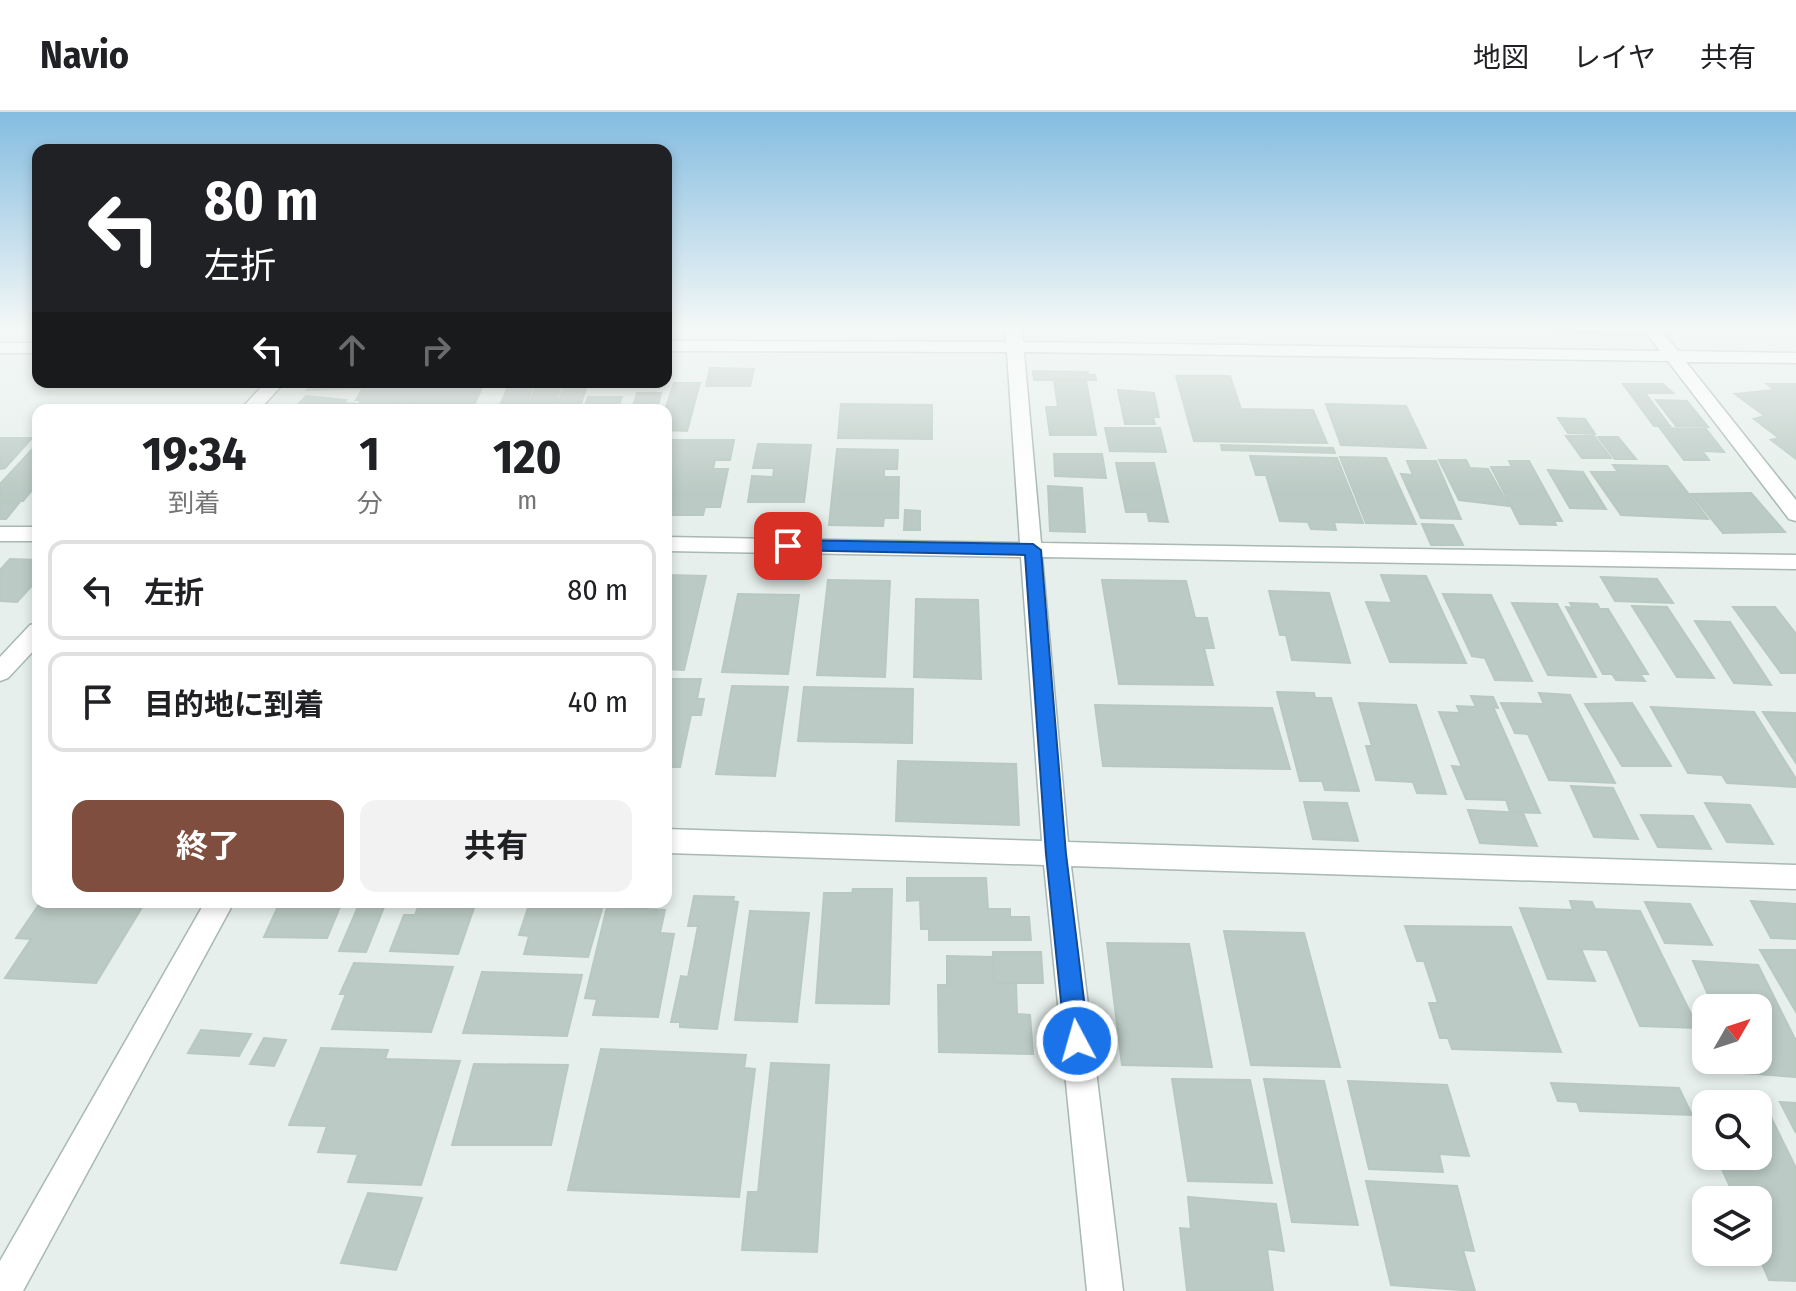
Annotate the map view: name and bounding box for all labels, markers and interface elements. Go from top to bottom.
text: Navio [40,32,129,78]
text: 地図 [1473,41,1529,74]
text: レイヤ [1573,41,1656,74]
text: 共有 [1700,41,1756,74]
text: 80 m [204,168,319,235]
icon: left [72,176,176,280]
text: 左折 [204,244,276,288]
icon: left [246,328,290,372]
icon: ahead [330,328,374,372]
icon: right [414,328,458,372]
text: 19:34 [142,425,246,483]
text: 1 [360,425,380,483]
text: 120 [493,428,562,486]
text: m [517,485,537,516]
text: 到着 [168,488,220,519]
text: 分 [357,488,383,519]
pin [754,512,822,580]
icon: arrive [766,524,810,568]
icon: left [76,568,120,612]
text: 80 m [567,572,628,608]
text: 左折 [144,575,204,611]
icon: arrive [76,680,120,724]
text: 40 m [568,684,628,720]
text: 目的地に到着 [144,687,324,723]
button: 終了 [72,800,344,892]
button: 共有 [360,800,632,892]
north arrow [1692,994,1772,1074]
map controls [1692,994,1772,1266]
position arrow [1035,999,1119,1083]
button: search [1692,1090,1772,1170]
button: layers [1692,1186,1772,1266]

